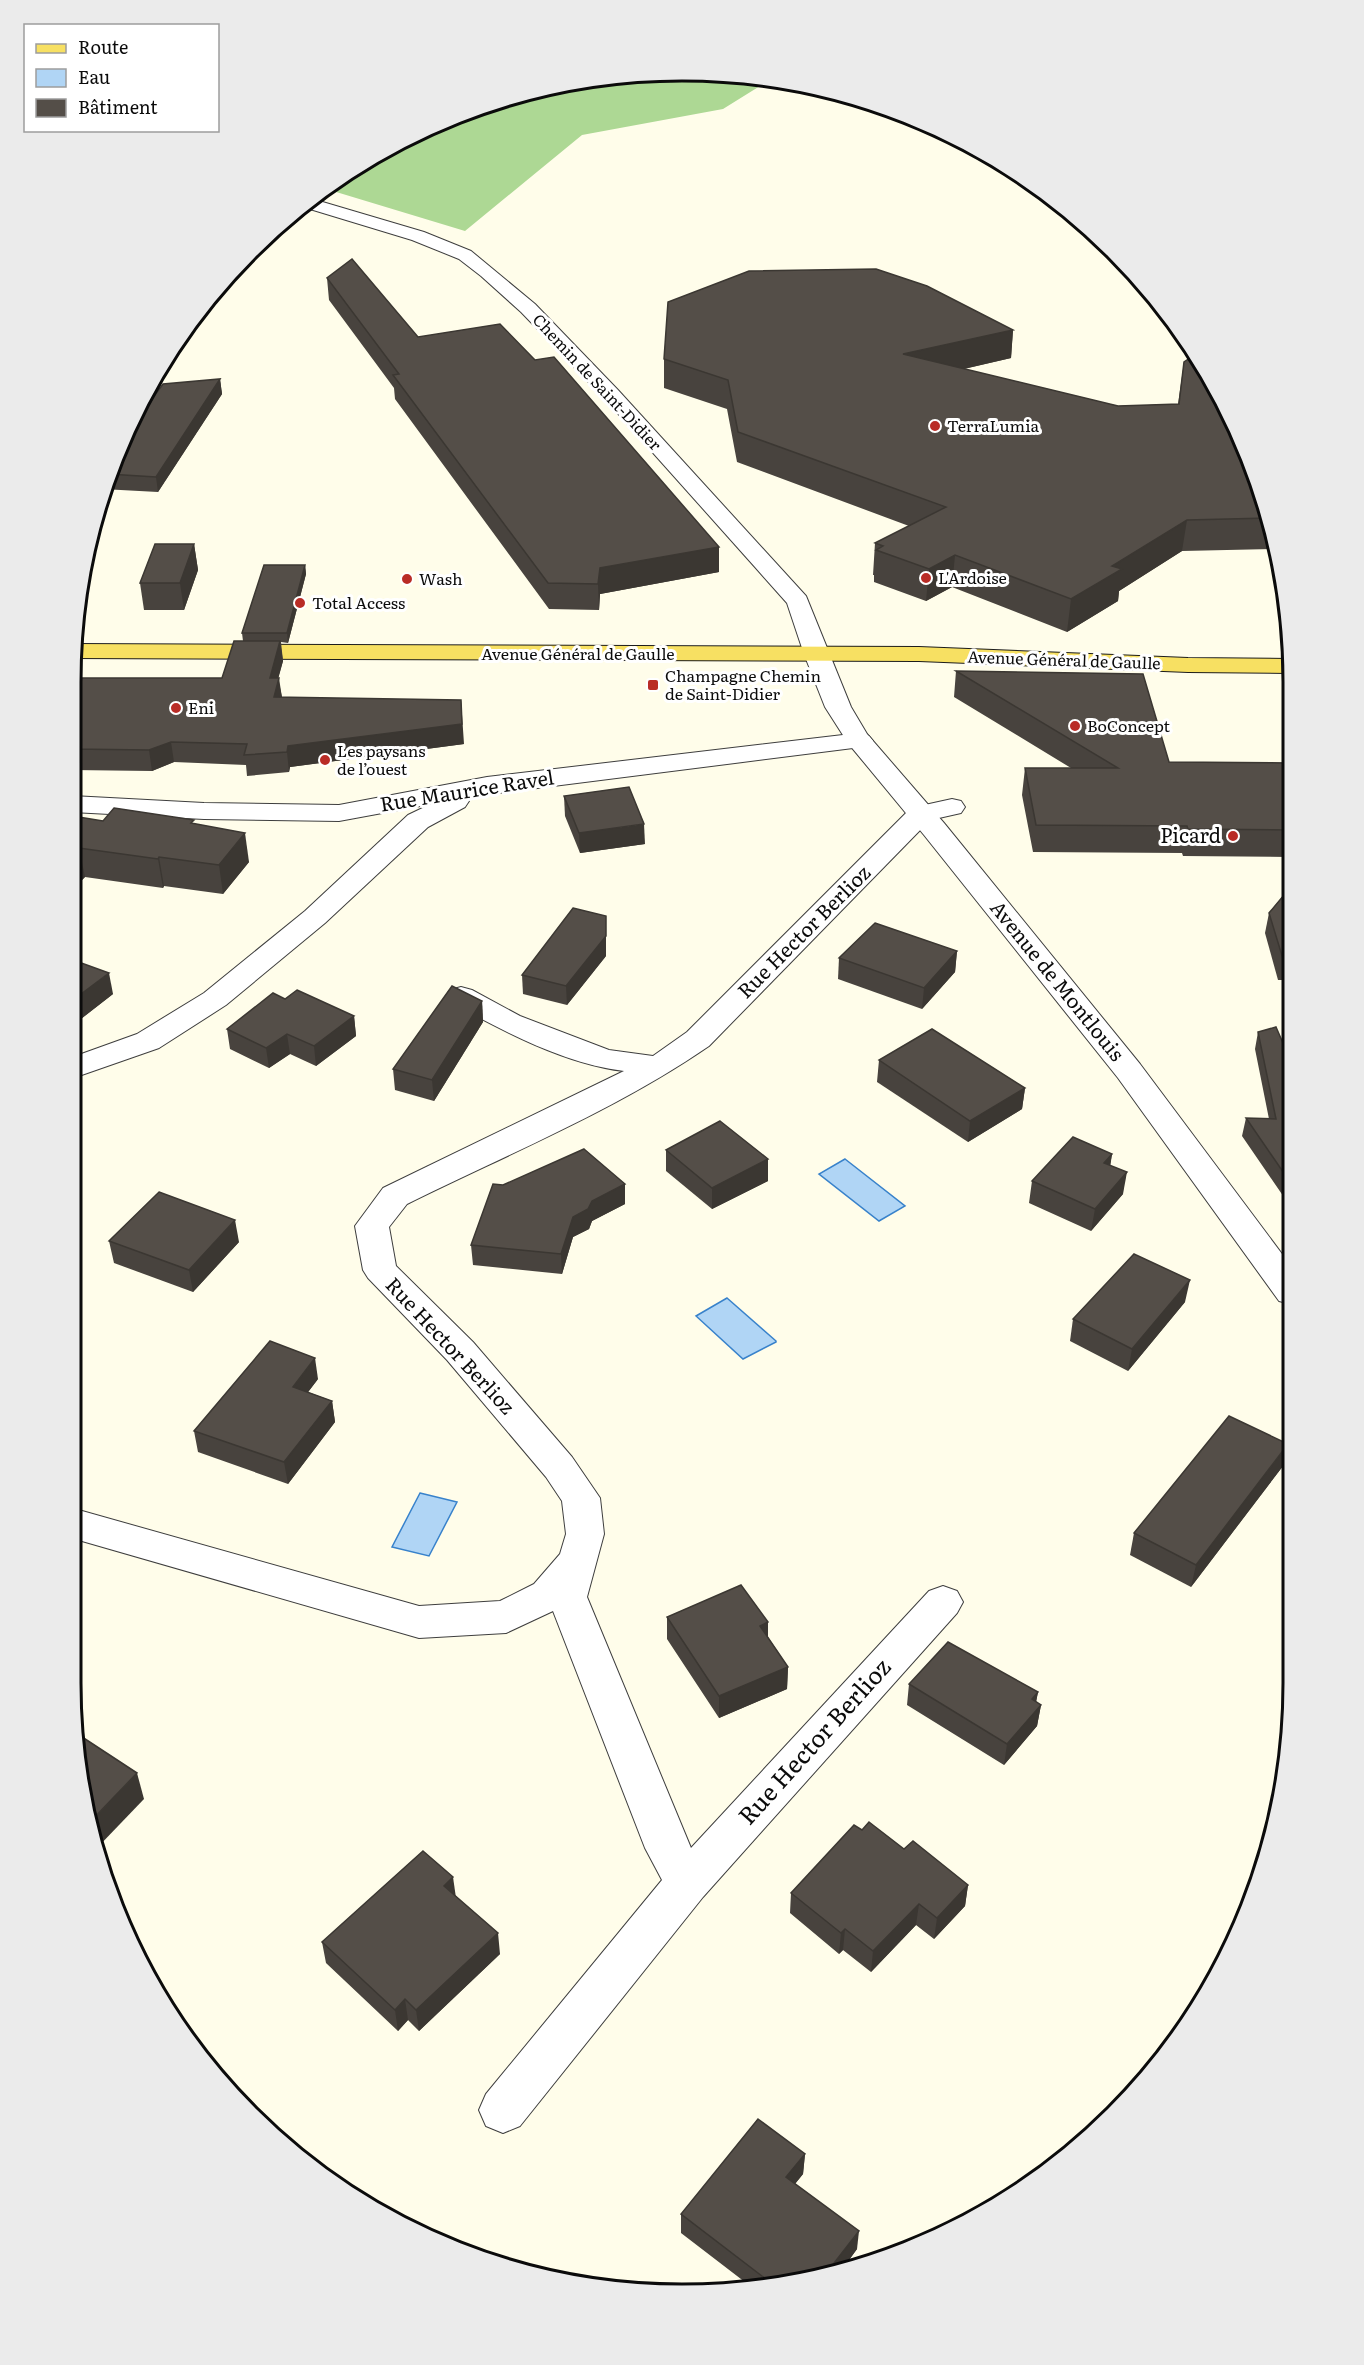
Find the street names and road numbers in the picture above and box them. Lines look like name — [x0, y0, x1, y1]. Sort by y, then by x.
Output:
street label: Chemin de Saint-Didier — [528, 308, 668, 455]
street label: Avenue Général de Gaulle — [481, 641, 675, 665]
street label: Avenue Général de Gaulle — [967, 644, 1161, 674]
street label: Rue Maurice Ravel — [377, 760, 556, 818]
street label: Rue Hector Berlioz — [729, 857, 876, 1004]
street label: Avenue de Montlouis — [984, 893, 1133, 1067]
street label: Rue Hector Berlioz — [380, 1269, 523, 1420]
street label: Rue Hector Berlioz — [729, 1649, 898, 1831]

